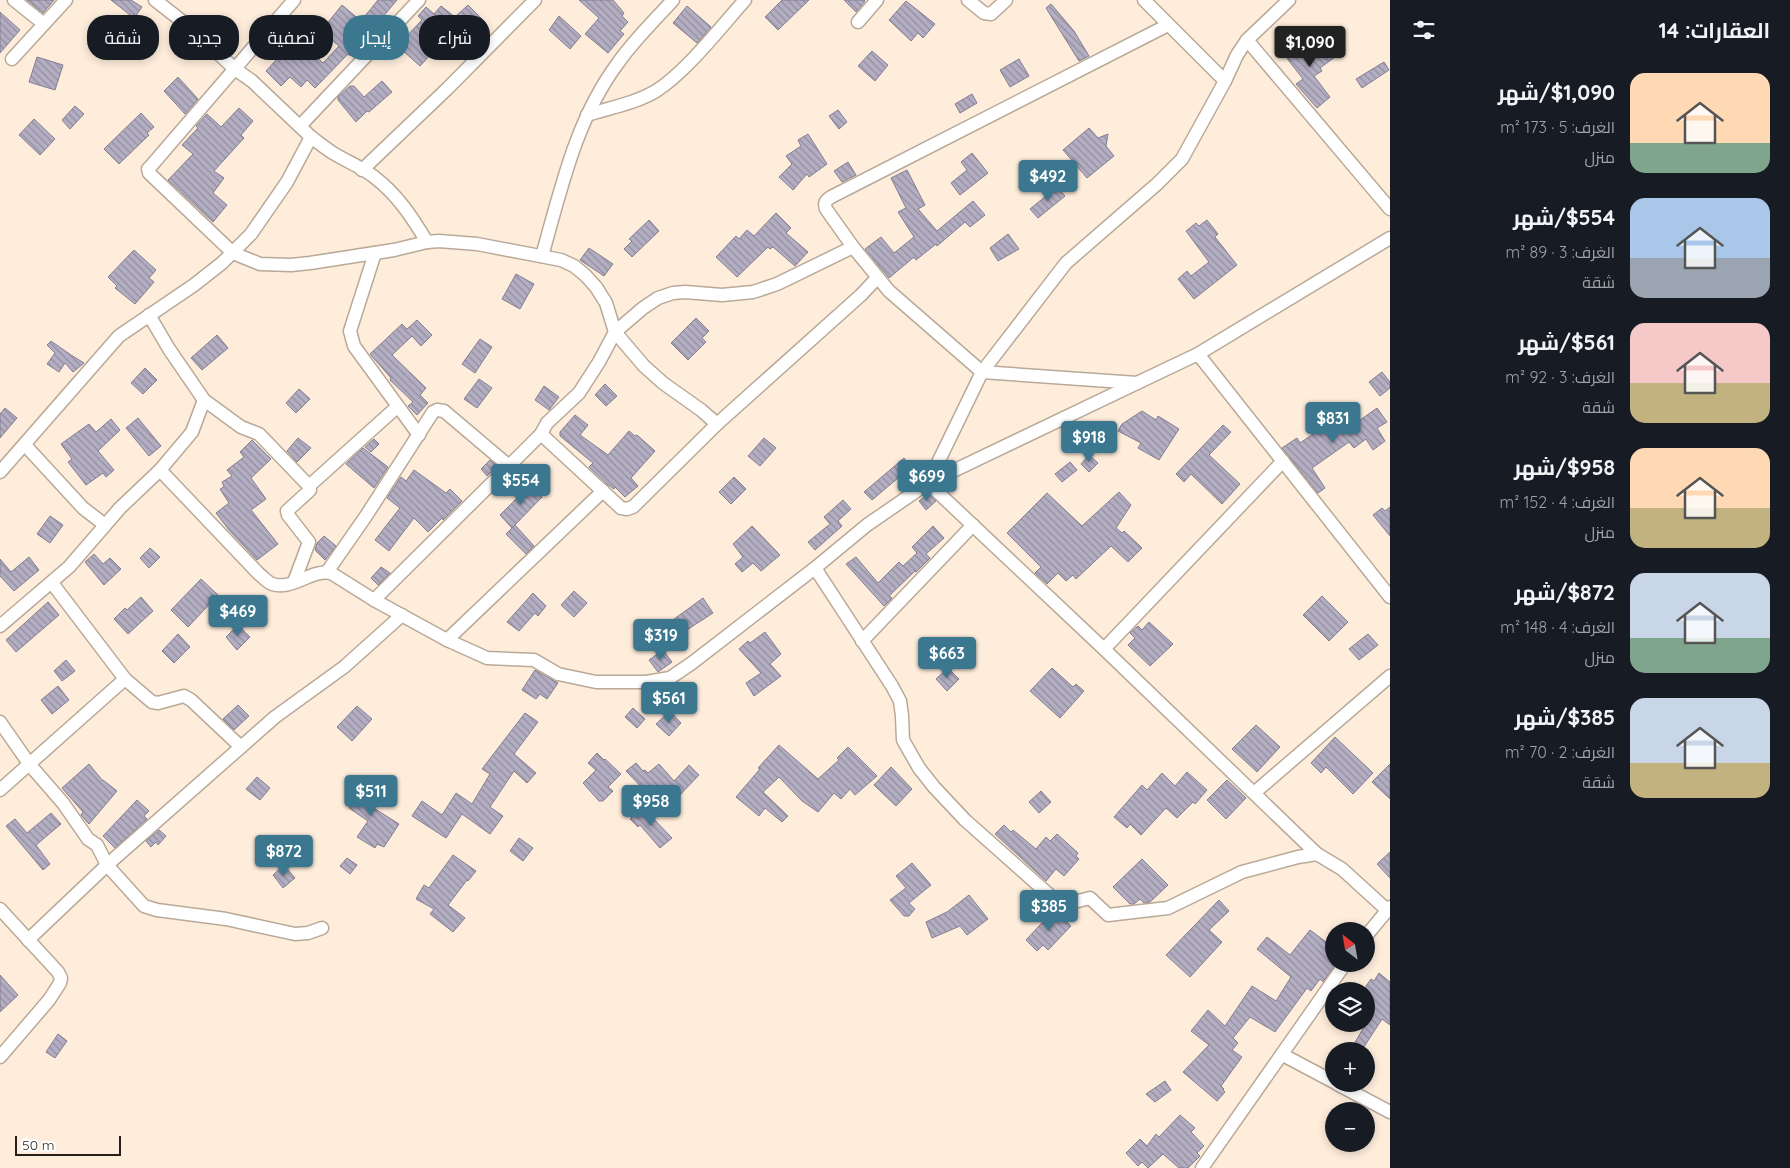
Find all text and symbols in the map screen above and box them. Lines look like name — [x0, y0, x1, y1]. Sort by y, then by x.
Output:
chip: شقة — [87, 15, 159, 60]
chip: جديد — [169, 15, 239, 60]
chip: تصفية — [249, 15, 333, 60]
chip: إيجار — [343, 15, 409, 60]
chip: شراء — [419, 15, 490, 60]
icon: filters — [1410, 16, 1438, 44]
text: العقارات: 14 — [1659, 17, 1770, 43]
pin: $1,090 — [1269, 26, 1351, 68]
text: $1,090 — [1286, 32, 1334, 52]
text: $1,090/شهر — [1498, 79, 1615, 105]
icon: home — [1670, 93, 1730, 153]
text: الغرف: 5 · 173 m² — [1500, 117, 1615, 137]
text: منزل — [1585, 147, 1615, 167]
pin: $492 — [1018, 160, 1078, 202]
text: $492 — [1030, 166, 1066, 186]
text: $554/شهر — [1513, 204, 1615, 230]
icon: home — [1670, 218, 1730, 278]
text: الغرف: 3 · 89 m² — [1506, 242, 1615, 262]
text: شقة — [1582, 272, 1615, 292]
text: $561/شهر — [1518, 329, 1615, 355]
icon: home — [1670, 343, 1730, 403]
text: الغرف: 3 · 92 m² — [1505, 367, 1615, 387]
text: شقة — [1582, 397, 1615, 417]
pin: $831 — [1303, 402, 1363, 444]
text: $831 — [1316, 408, 1350, 428]
pin: $918 — [1059, 420, 1119, 463]
text: $918 — [1072, 427, 1106, 447]
text: $958/شهر — [1514, 454, 1615, 480]
pin: $699 — [897, 460, 957, 502]
pin: $554 — [491, 464, 551, 506]
text: $699 — [909, 466, 945, 486]
icon: home — [1670, 468, 1730, 528]
text: $554 — [502, 470, 540, 490]
text: الغرف: 4 · 152 m² — [1500, 492, 1615, 512]
text: منزل — [1585, 522, 1615, 542]
text: $872/شهر — [1514, 579, 1615, 605]
icon: home — [1670, 593, 1730, 653]
pin: $469 — [208, 594, 268, 637]
text: $469 — [220, 601, 256, 621]
text: الغرف: 4 · 148 m² — [1500, 617, 1615, 637]
pin: $319 — [631, 618, 691, 661]
text: $319 — [644, 625, 678, 645]
pin: $663 — [917, 636, 977, 679]
text: $663 — [929, 643, 965, 663]
text: منزل — [1585, 647, 1615, 667]
pin: $561 — [639, 682, 699, 724]
text: $561 — [652, 688, 686, 708]
text: $385/شهر — [1515, 704, 1615, 730]
icon: home — [1670, 718, 1730, 778]
text: الغرف: 2 · 70 m² — [1505, 742, 1615, 762]
text: شقة — [1582, 772, 1615, 792]
pin: $511 — [341, 774, 401, 817]
text: $511 — [355, 781, 387, 801]
pin: $958 — [621, 784, 681, 827]
text: $958 — [633, 791, 669, 811]
pin: $872 — [254, 834, 314, 877]
text: $872 — [266, 841, 302, 861]
pin: $385 — [1019, 890, 1079, 932]
text: $385 — [1031, 896, 1067, 916]
north arrow — [1325, 922, 1375, 972]
map controls — [1325, 922, 1375, 1152]
button: layers — [1325, 982, 1375, 1032]
button: + — [1325, 1042, 1375, 1092]
button: − — [1325, 1102, 1375, 1152]
scale bar — [15, 1133, 121, 1156]
text: 50 m — [22, 1136, 55, 1154]

